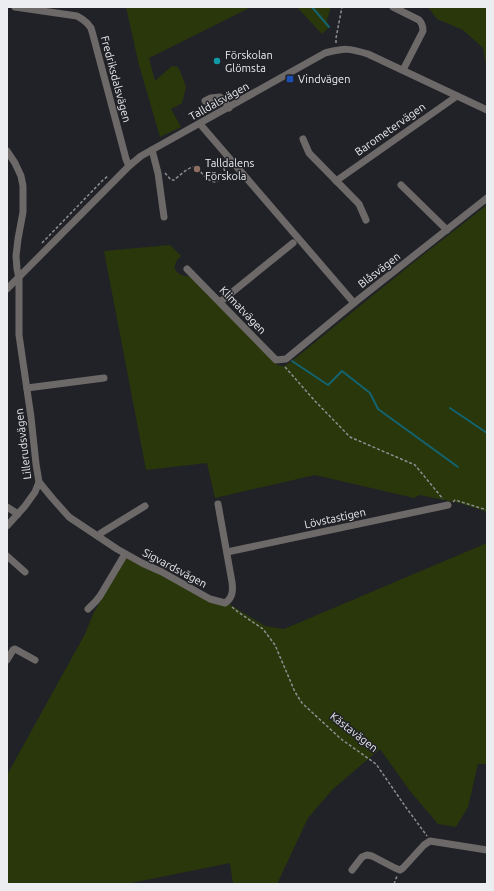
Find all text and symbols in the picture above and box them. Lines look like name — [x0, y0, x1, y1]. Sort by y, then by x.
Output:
street label: Fredriksdalsvägen — [99, 35, 133, 123]
place label: Förskolan Glömsta — [225, 49, 273, 74]
marker: Förskolan Glömsta — [212, 56, 222, 66]
place label: Vindvägen — [298, 73, 350, 85]
marker: Vindvägen — [285, 74, 295, 84]
street label: Talldalsvägen — [187, 80, 251, 122]
street label: Barometervägen — [352, 100, 428, 158]
place label: Talldalens Förskola — [205, 157, 254, 182]
marker: Talldalens Förskola — [192, 164, 202, 174]
street label: Blåsvägen — [356, 250, 402, 290]
street label: Klimatvägen — [217, 284, 269, 336]
street label: Lillerudsvägen — [13, 408, 33, 480]
street label: Lövstastigen — [303, 506, 367, 530]
street label: Sigvardsvägen — [141, 546, 209, 590]
street label: Kästavägen — [328, 710, 380, 754]

